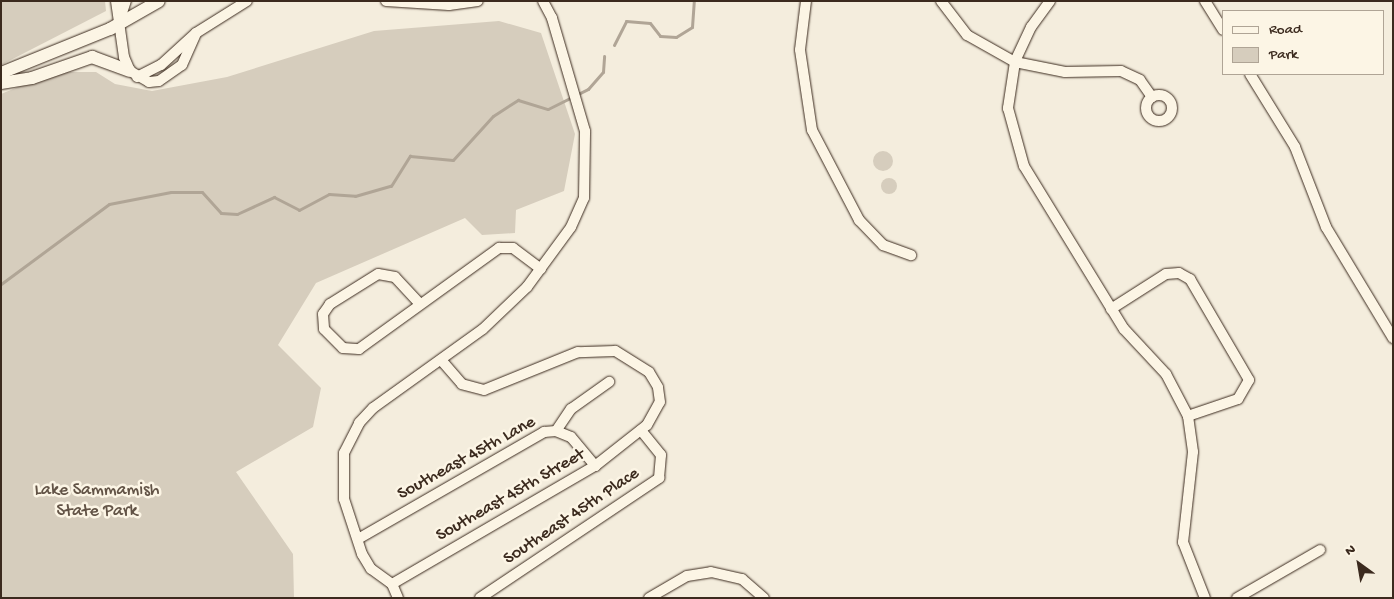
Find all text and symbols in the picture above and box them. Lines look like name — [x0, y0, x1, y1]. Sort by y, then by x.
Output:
legend — [1222, 10, 1384, 75]
text: Road — [1269, 21, 1302, 39]
text: Park — [1269, 46, 1298, 64]
street label: Southeast 45th Lane — [394, 412, 540, 506]
street label: Southeast 45th Street — [433, 445, 589, 547]
street label: Southeast 45th Place — [500, 464, 644, 570]
park label: Lake Sammamish State Park — [34, 481, 160, 524]
north arrow — [1334, 539, 1384, 589]
text: N — [1342, 541, 1359, 560]

